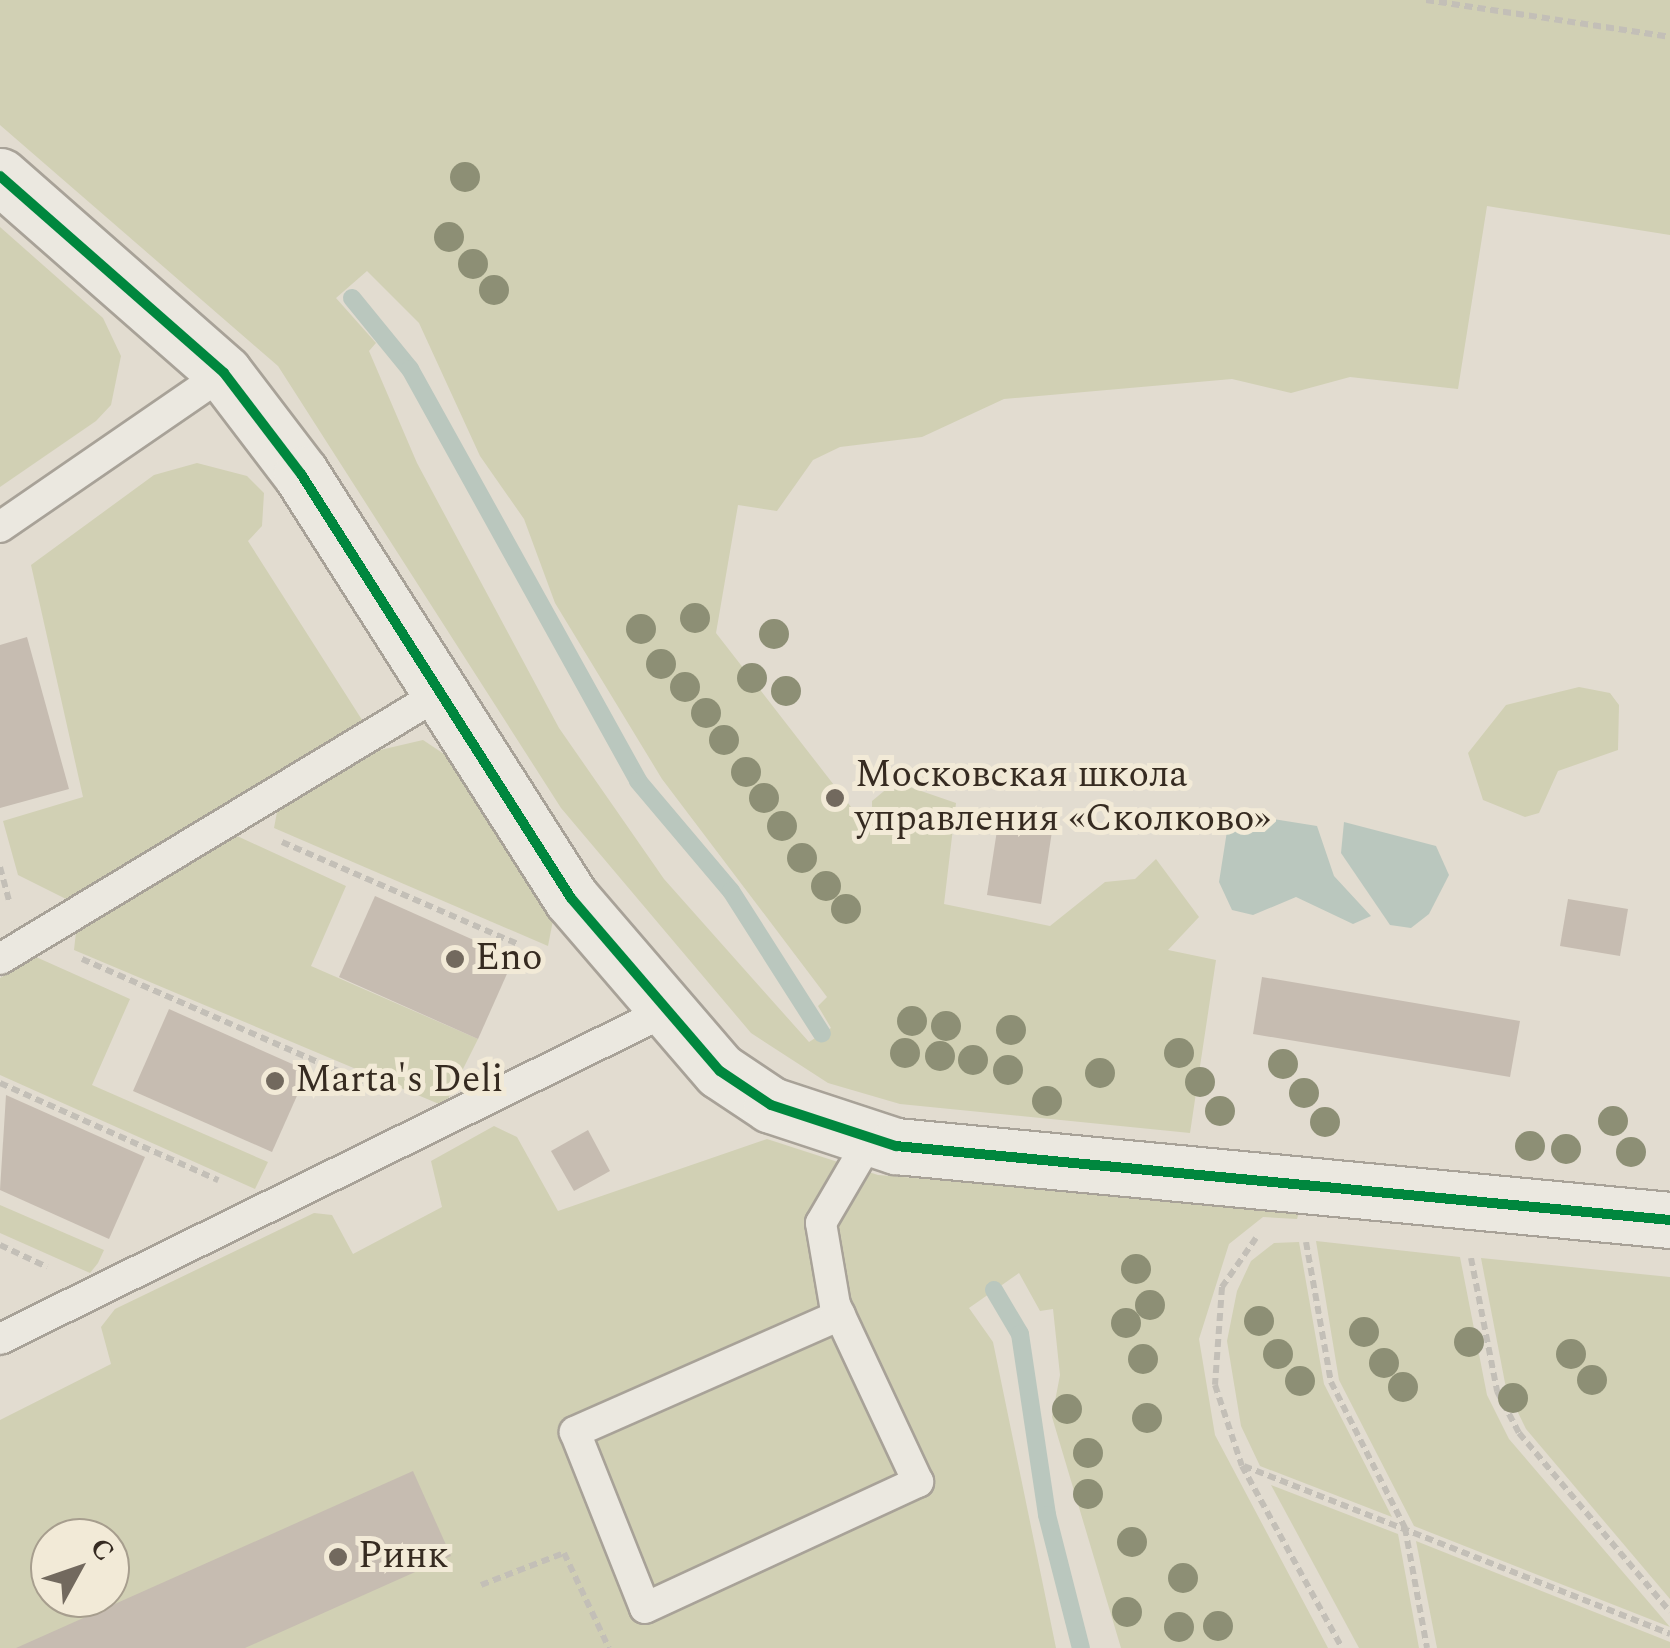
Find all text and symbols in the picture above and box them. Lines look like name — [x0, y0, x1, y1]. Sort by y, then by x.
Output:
place label: Московская школа управления «Сколково» — [855, 753, 1271, 842]
marker: Московская школа управления «Сколково» — [824, 787, 846, 809]
place label: Eno — [475, 936, 542, 982]
marker: Eno — [444, 948, 466, 970]
place label: Marta's Deli — [295, 1058, 503, 1104]
marker: Marta's Deli — [264, 1070, 286, 1092]
north arrow — [30, 1518, 130, 1618]
text: С — [79, 1528, 125, 1571]
place label: Ринк — [358, 1534, 449, 1580]
marker: Ринк — [327, 1546, 349, 1568]

